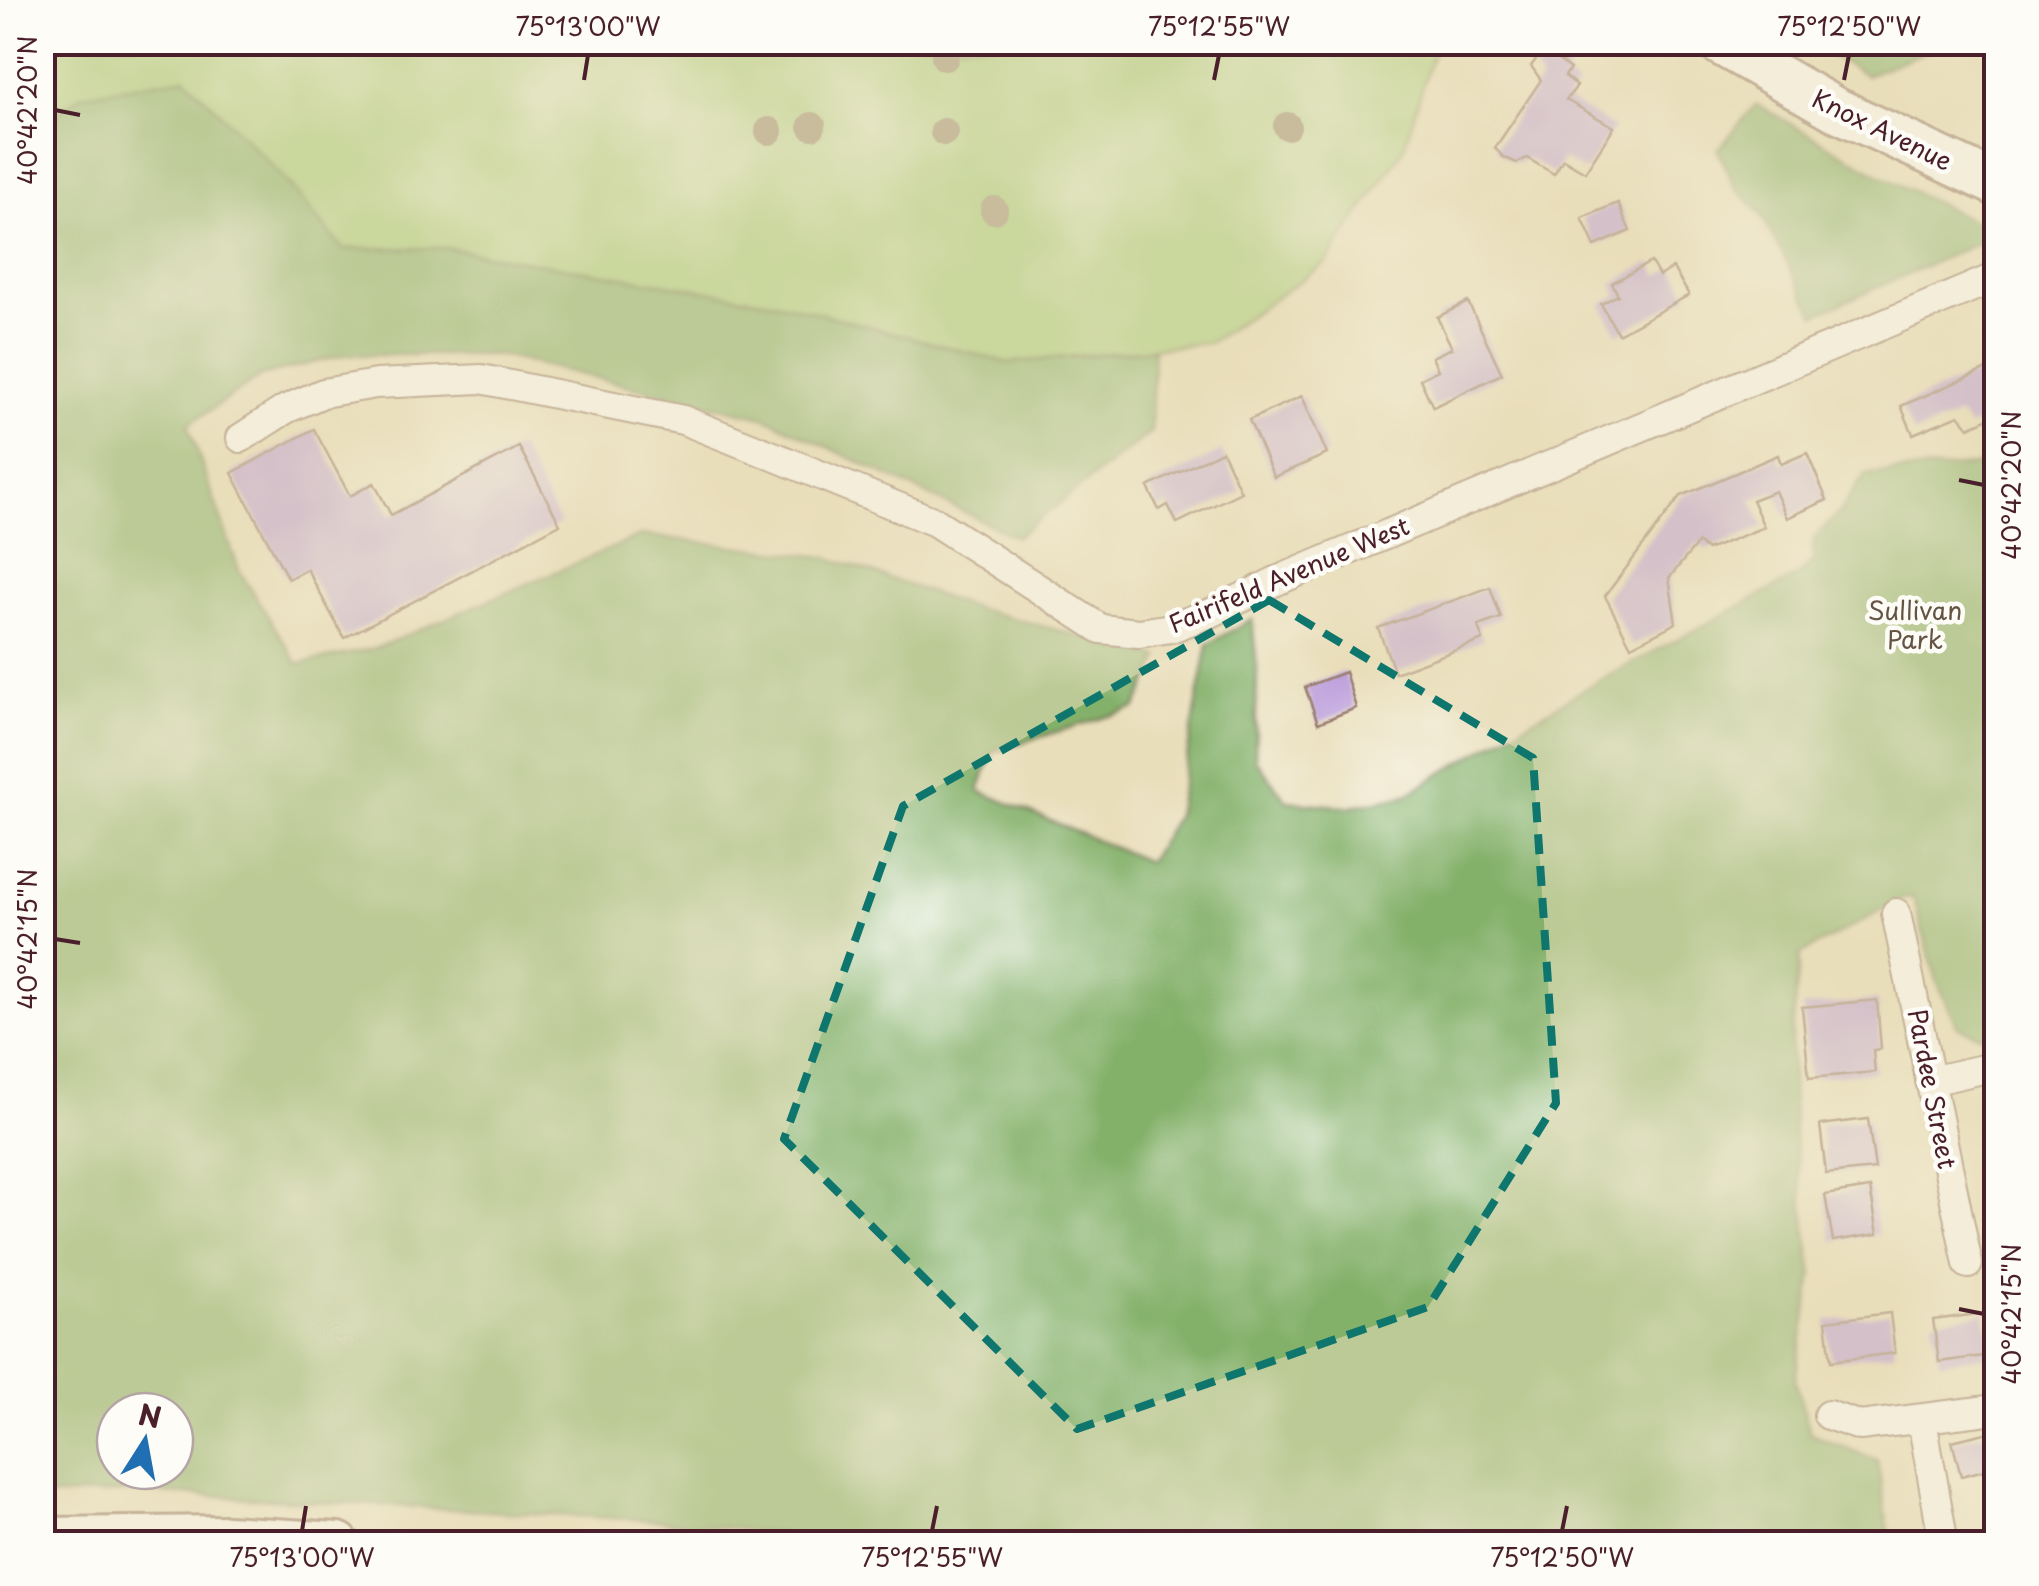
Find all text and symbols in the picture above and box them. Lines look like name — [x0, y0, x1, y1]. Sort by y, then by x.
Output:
text: 75°13'00"W — [516, 7, 661, 45]
text: 75°12'55"W — [1148, 7, 1290, 45]
text: 75°12'50"W — [1777, 7, 1921, 45]
text: 40°42'20"N — [8, 35, 46, 185]
street label: Knox Avenue — [1806, 79, 1959, 179]
text: 40°42'20"N — [1992, 410, 2030, 560]
street label: Fairifeld Avenue West — [1162, 506, 1415, 642]
park label: Sullivan Park — [1868, 591, 1962, 658]
text: 40°42'15"N — [8, 868, 46, 1010]
street label: Pardee Street — [1899, 1006, 1967, 1172]
text: 40°42'15"N — [1992, 1243, 2030, 1385]
north arrow — [95, 1391, 195, 1491]
text: N — [135, 1392, 165, 1438]
text: 75°13'00"W — [230, 1538, 375, 1576]
text: 75°12'55"W — [861, 1538, 1003, 1576]
text: 75°12'50"W — [1490, 1538, 1634, 1576]

